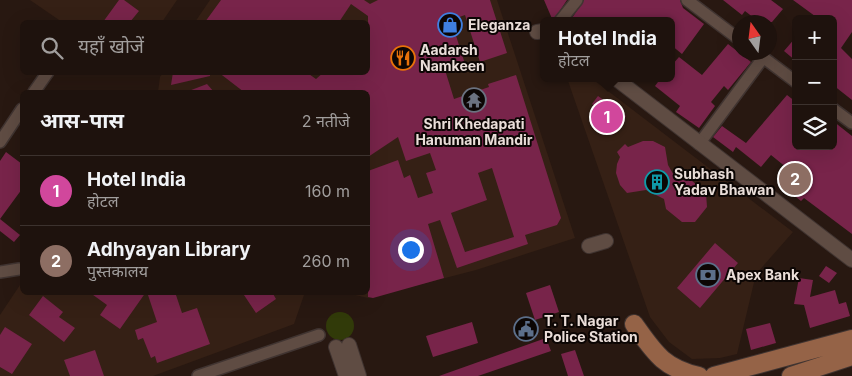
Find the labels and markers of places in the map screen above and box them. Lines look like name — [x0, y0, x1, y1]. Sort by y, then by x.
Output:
shop icon: Eleganza — [437, 12, 463, 38]
place label: Eleganza — [468, 16, 530, 33]
place label: Aadarsh Namkeen — [420, 41, 485, 74]
restaurant icon: Aadarsh Namkeen — [390, 45, 416, 71]
temple icon: Shri Khedapati Hanuman Mandir — [461, 87, 487, 113]
pin: 1 — [591, 98, 623, 136]
place label: Shri Khedapati Hanuman Mandir — [415, 115, 533, 148]
pin: 2 — [779, 160, 811, 198]
place label: Subhash Yadav Bhawan — [674, 165, 774, 198]
building icon: Subhash Yadav Bhawan — [644, 169, 670, 195]
bank icon: Apex Bank — [695, 262, 721, 288]
place label: Apex Bank — [726, 266, 800, 283]
place label: T. T. Nagar Police Station — [544, 312, 638, 345]
public building icon: T. T. Nagar Police Station — [513, 316, 539, 342]

